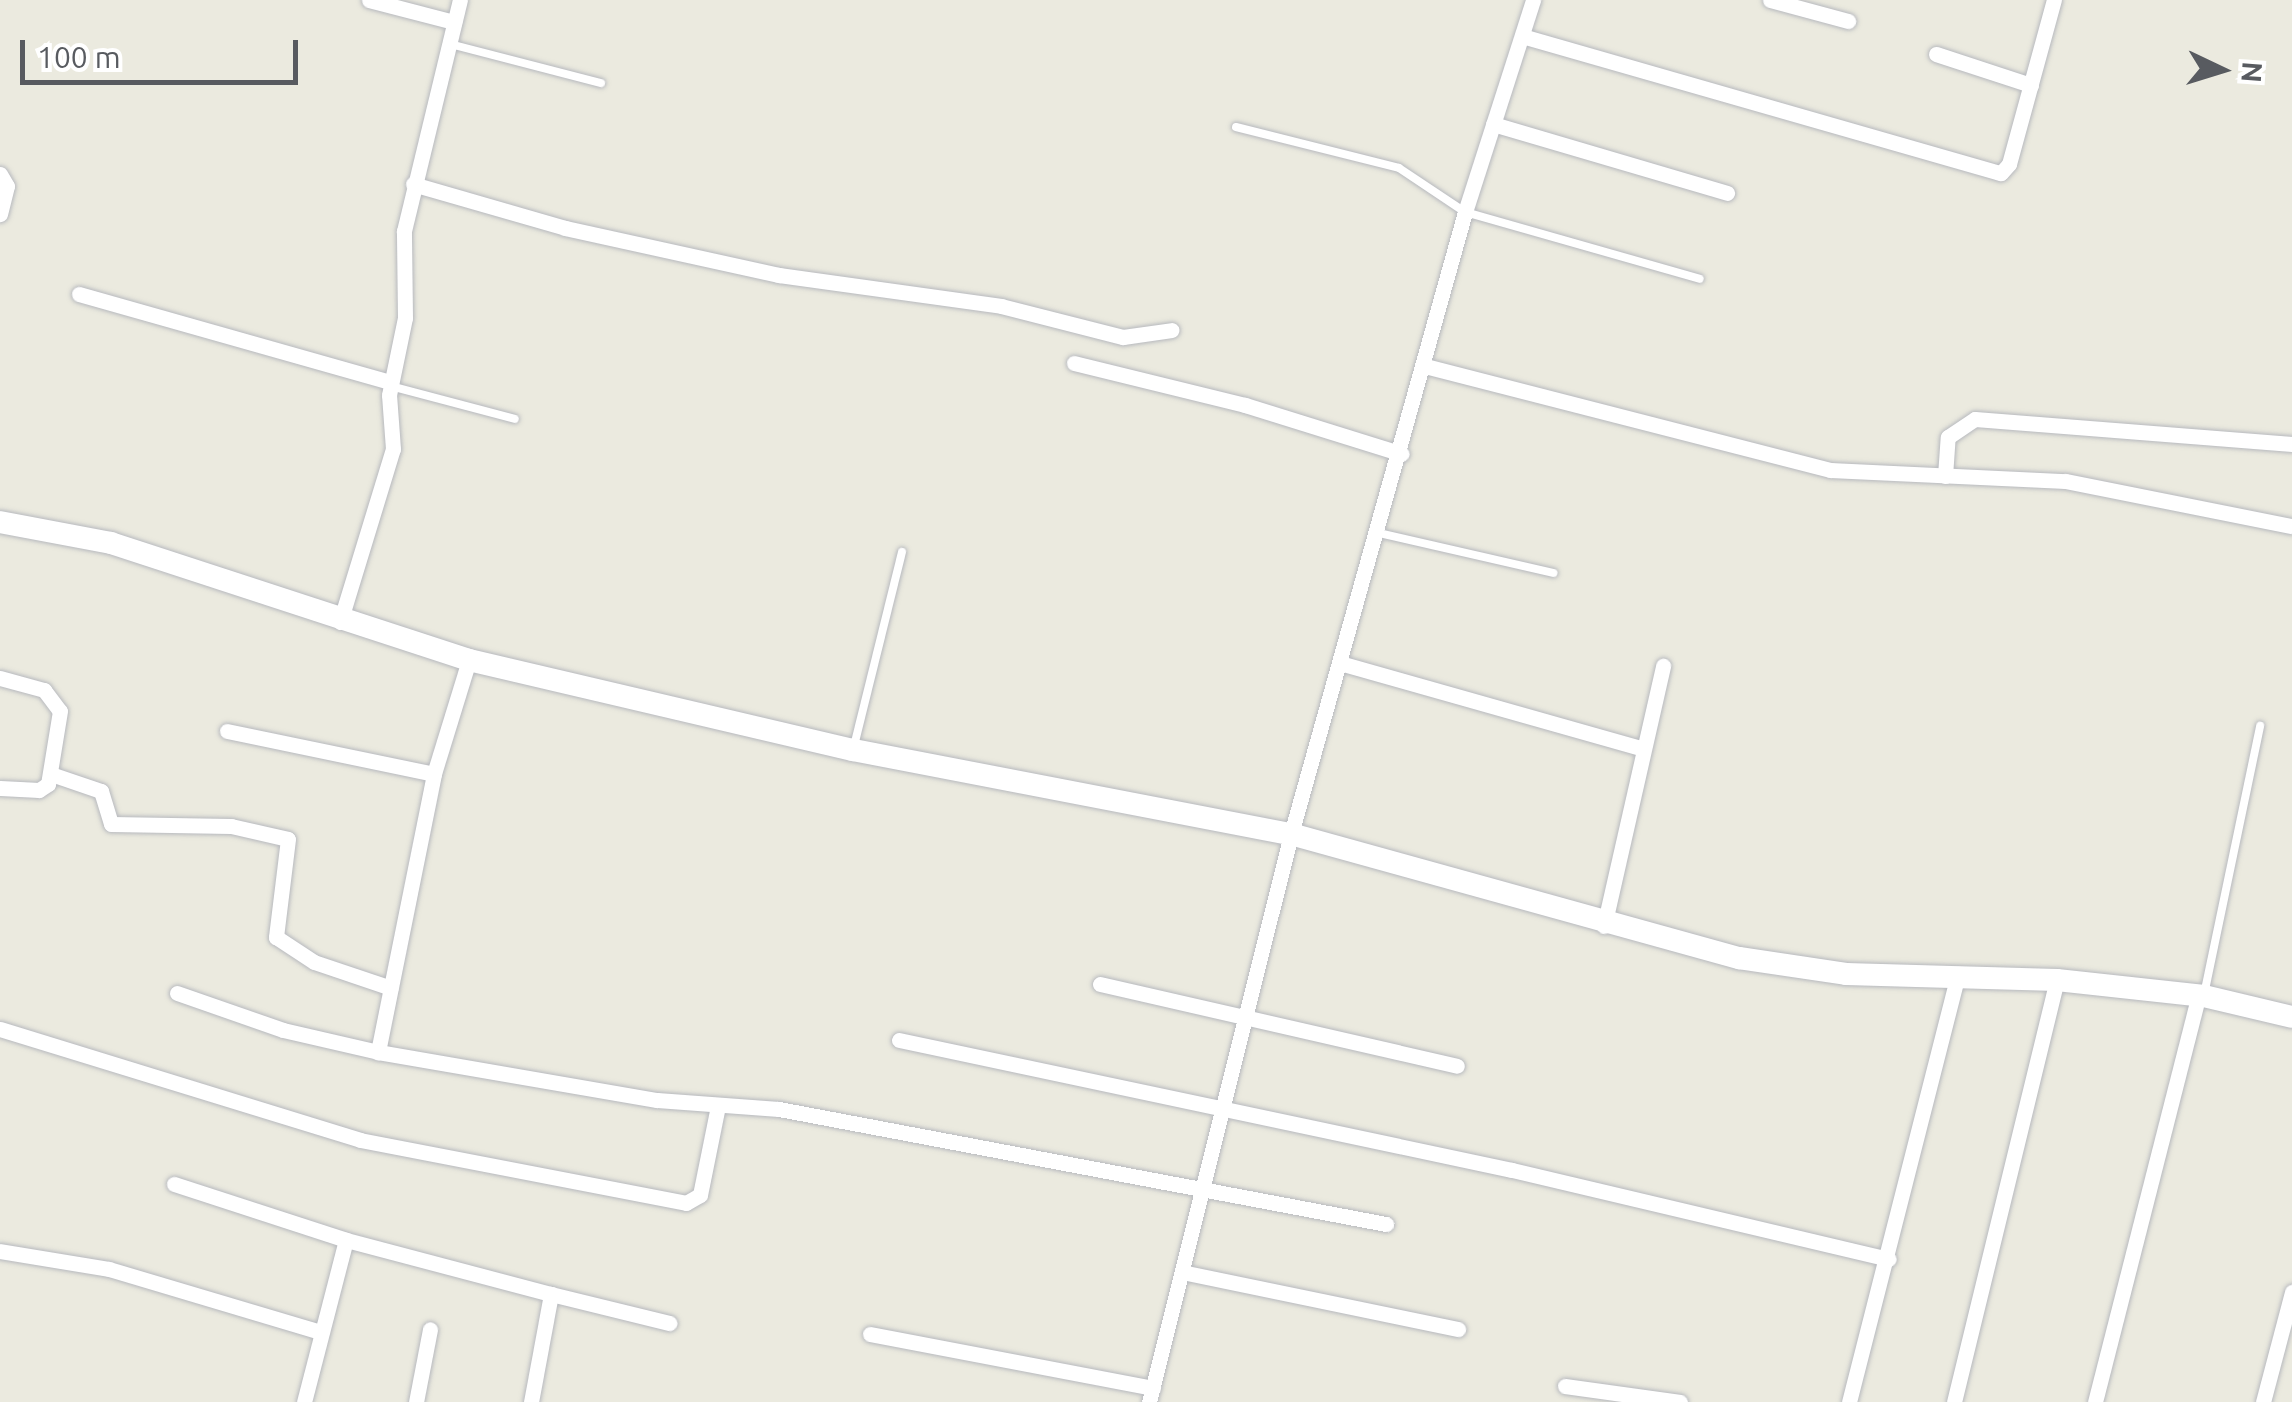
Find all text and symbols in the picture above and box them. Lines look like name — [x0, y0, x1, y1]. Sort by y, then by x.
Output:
scale bar — [25, 20, 302, 82]
north arrow — [2172, 20, 2272, 120]
text: 100 m — [37, 40, 121, 74]
text: N — [2236, 61, 2269, 84]

